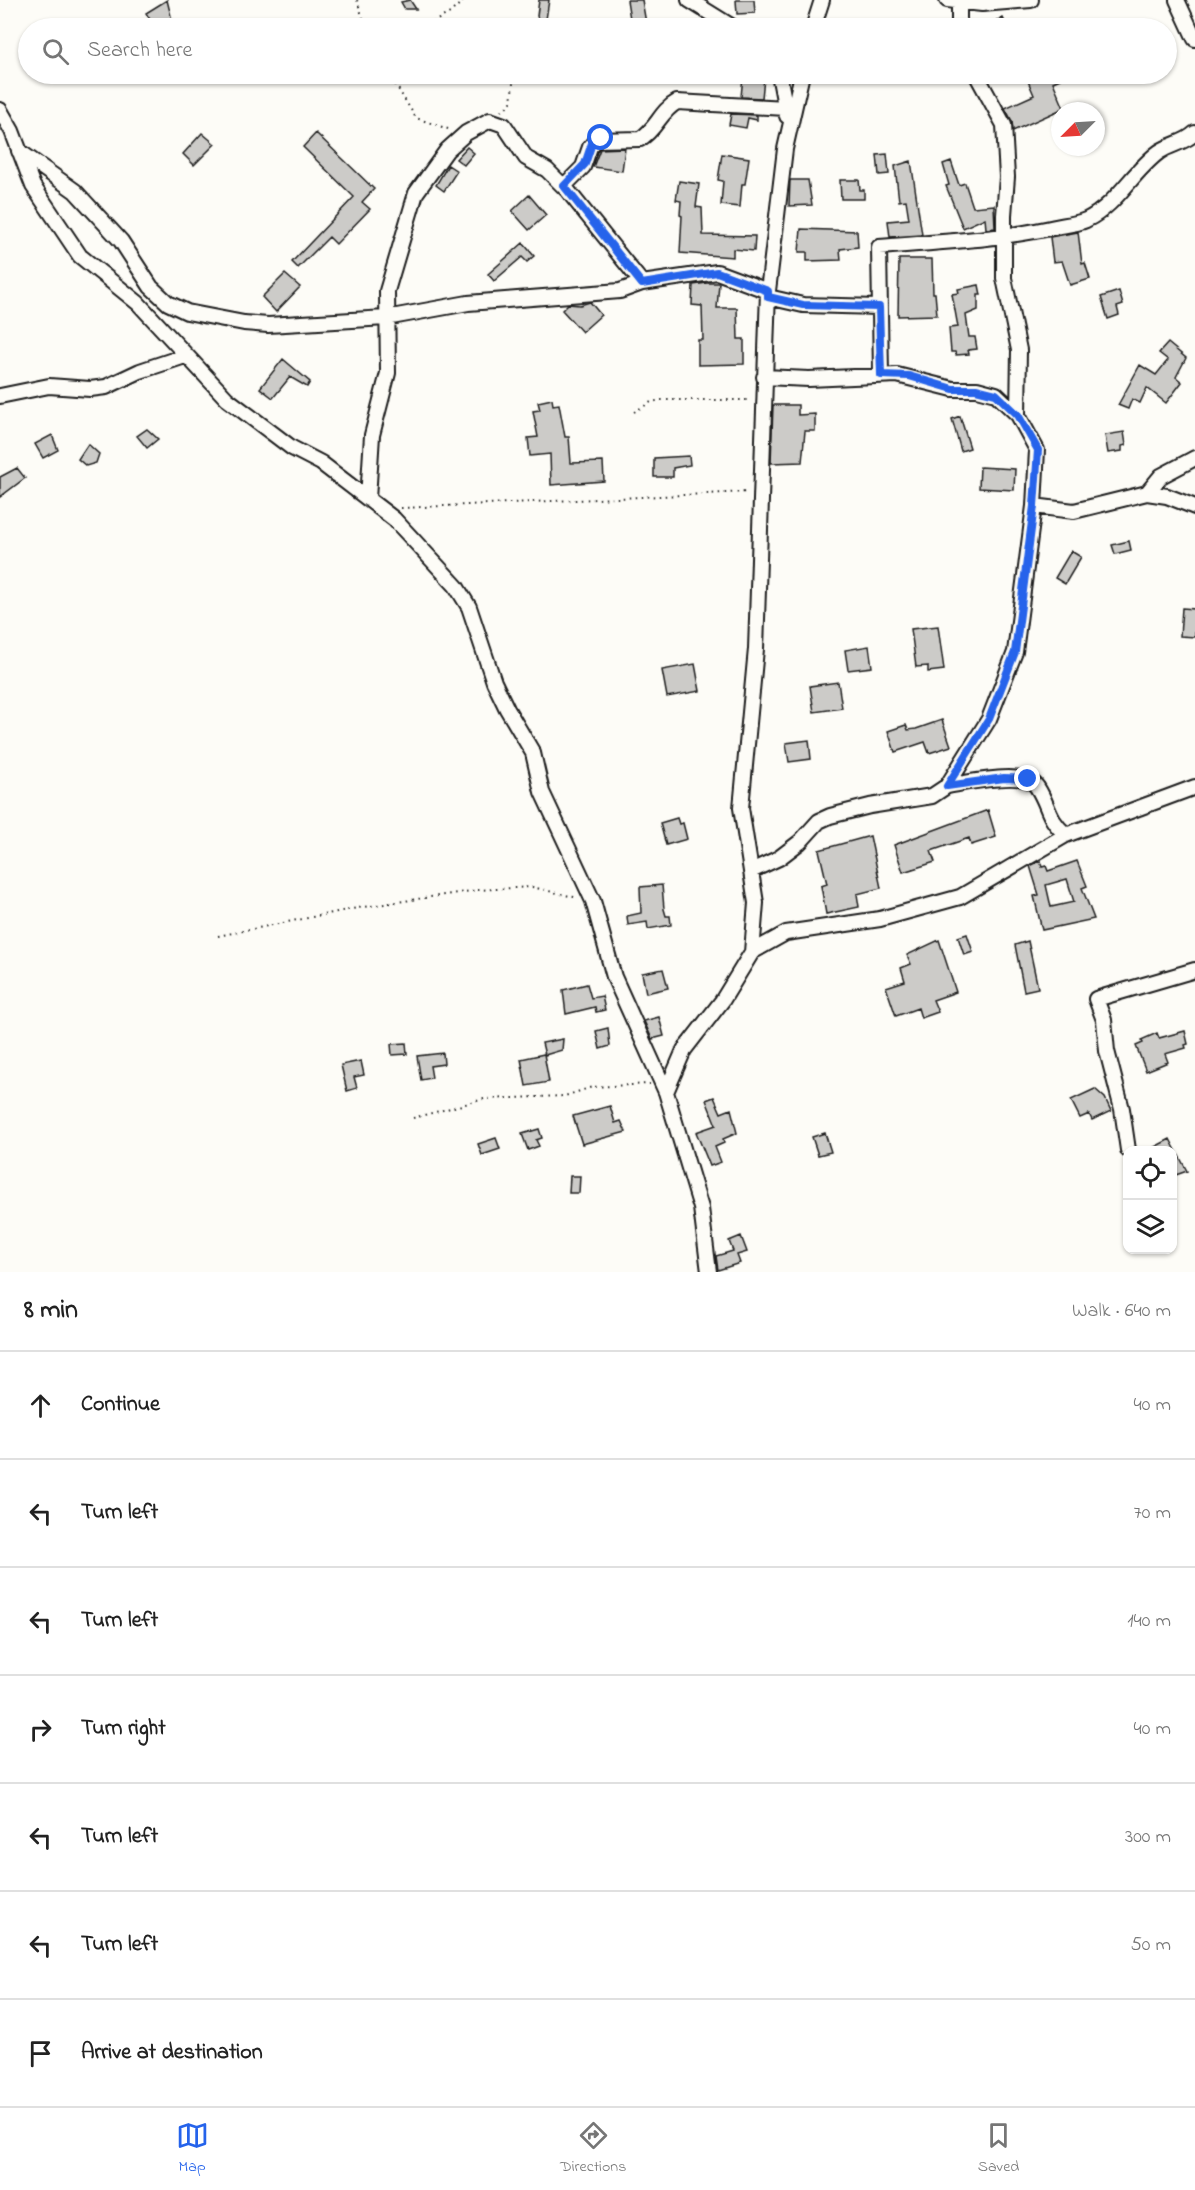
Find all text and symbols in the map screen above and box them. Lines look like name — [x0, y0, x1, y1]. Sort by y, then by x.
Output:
search box — [18, 18, 1177, 84]
icon: search — [39, 35, 72, 68]
text: Search here — [87, 35, 192, 67]
north arrow — [1051, 102, 1105, 156]
route start — [587, 124, 613, 150]
route end — [1014, 765, 1040, 791]
map controls — [1123, 1146, 1177, 1254]
button: locate — [1123, 1146, 1177, 1200]
button: layers — [1123, 1200, 1177, 1254]
text: 8 min — [24, 1292, 78, 1330]
text: Walk · 640 m — [1072, 1297, 1171, 1326]
icon: ahead — [24, 1389, 57, 1422]
text: Continue — [81, 1389, 160, 1421]
text: 40 m — [1134, 1391, 1171, 1420]
icon: left — [24, 1497, 57, 1530]
text: Turn left — [81, 1497, 158, 1529]
text: 70 m — [1134, 1499, 1171, 1528]
icon: left — [24, 1605, 57, 1638]
text: Turn left — [81, 1605, 158, 1637]
text: 140 m — [1127, 1607, 1171, 1636]
icon: right — [24, 1713, 57, 1746]
text: Turn right — [81, 1713, 166, 1745]
text: 40 m — [1134, 1715, 1171, 1744]
icon: left — [24, 1821, 57, 1854]
text: Turn left — [81, 1821, 158, 1853]
text: 300 m — [1125, 1823, 1171, 1852]
icon: left — [24, 1929, 57, 1962]
text: Turn left — [81, 1929, 158, 1961]
text: 50 m — [1130, 1931, 1171, 1960]
icon: arrive — [24, 2037, 57, 2070]
text: Arrive at destination — [81, 2037, 263, 2069]
tab: Map — [176, 2119, 209, 2179]
tab: Directions — [560, 2119, 626, 2179]
tab: Saved — [978, 2119, 1019, 2179]

